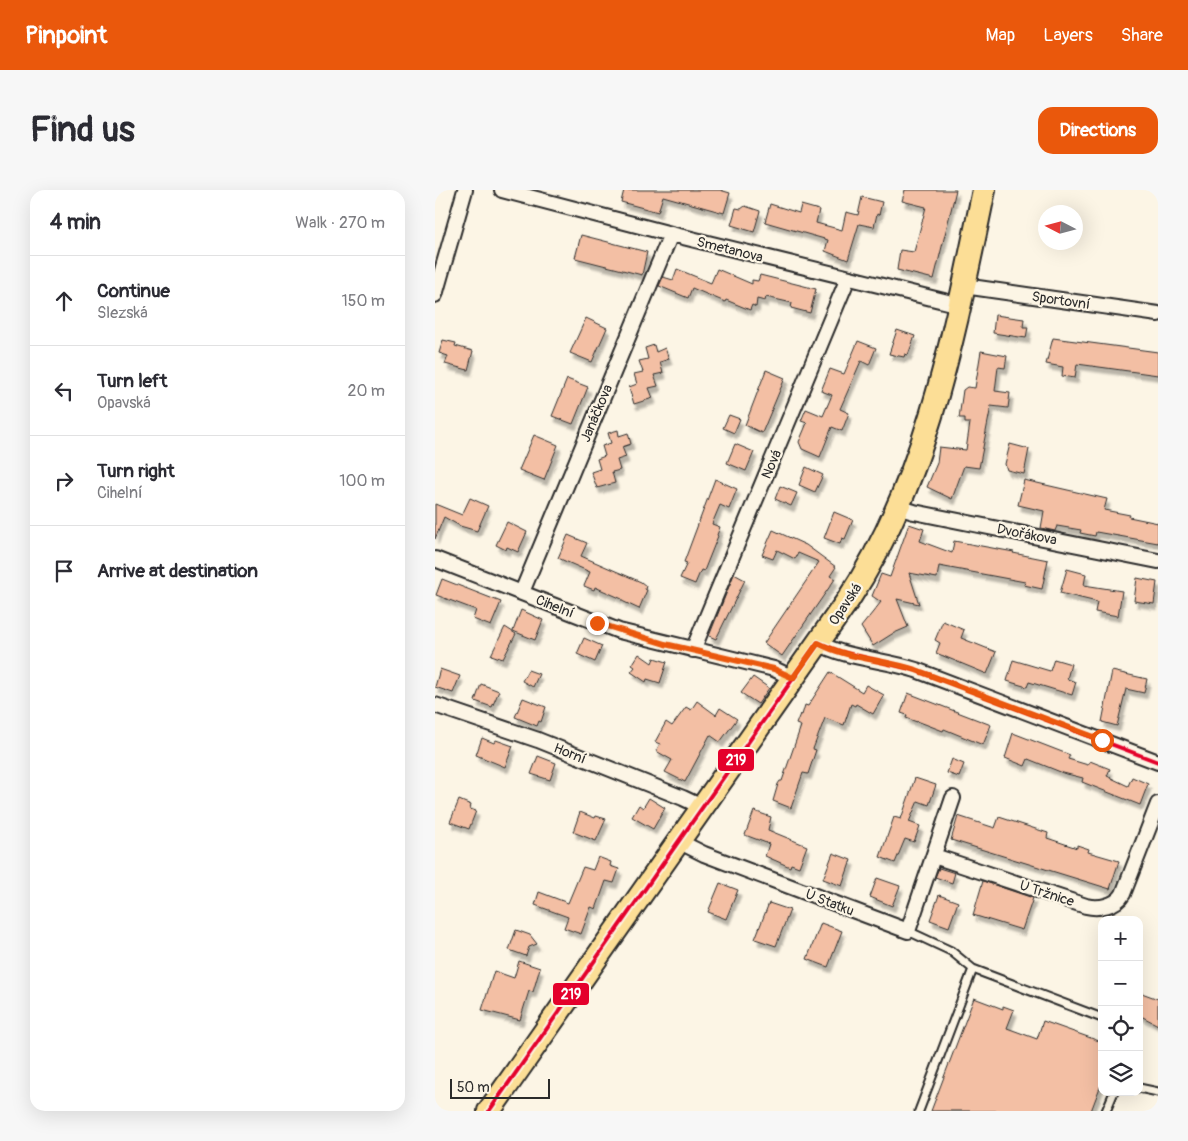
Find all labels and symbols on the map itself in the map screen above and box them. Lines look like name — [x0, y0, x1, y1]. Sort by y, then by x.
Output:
north arrow — [1038, 205, 1083, 250]
street label: Smetanova — [695, 233, 765, 266]
street label: Sportovní — [1031, 288, 1091, 313]
street label: Janáčkova — [577, 382, 616, 444]
street label: Nová — [758, 447, 785, 481]
street label: Dvořákova — [995, 520, 1058, 549]
street label: Opavská — [825, 580, 866, 628]
street label: Cihelní — [533, 591, 577, 622]
route end — [586, 612, 609, 635]
route start — [1091, 729, 1114, 752]
street label: Horní — [551, 739, 588, 768]
line badge: 219 — [717, 748, 755, 772]
text: 219 — [726, 752, 746, 769]
street label: U Tržnice — [1017, 877, 1076, 910]
street label: U Statku — [803, 885, 857, 919]
line badge: 219 — [552, 982, 590, 1006]
text: 219 — [561, 986, 581, 1003]
scale bar — [450, 1076, 550, 1099]

